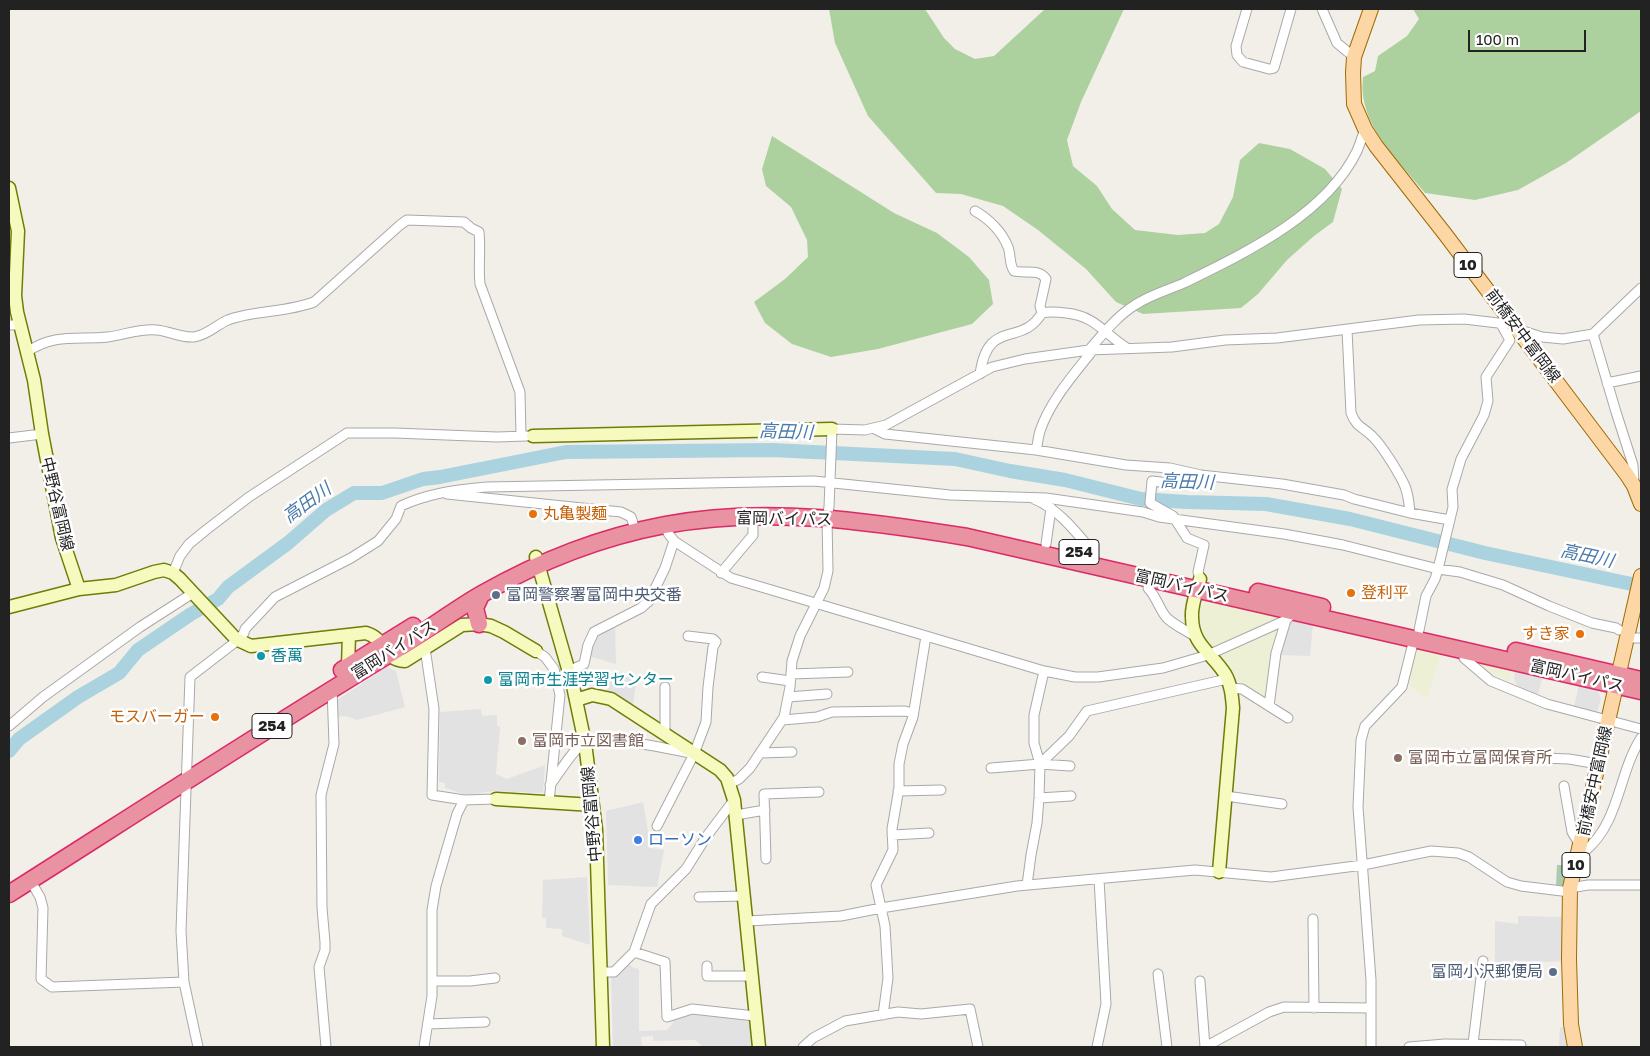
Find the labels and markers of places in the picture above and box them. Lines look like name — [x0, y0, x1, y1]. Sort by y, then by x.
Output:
place label: 丸亀製麺 — [543, 504, 607, 524]
marker: 丸亀製麺 — [527, 508, 539, 520]
place label: 登利平 — [1361, 583, 1409, 603]
place label: 富岡警察署富岡中央交番 — [506, 585, 682, 605]
marker: 登利平 — [1345, 587, 1357, 599]
marker: 富岡警察署富岡中央交番 — [490, 589, 502, 601]
place label: すき家 — [1522, 624, 1570, 644]
marker: すき家 — [1574, 628, 1586, 640]
place label: 香萬 — [271, 646, 303, 666]
marker: 香萬 — [255, 650, 267, 662]
place label: 富岡市生涯学習センター — [498, 670, 674, 690]
marker: 富岡市生涯学習センター — [482, 674, 494, 686]
place label: モスバーガー — [109, 707, 205, 727]
marker: モスバーガー — [209, 711, 221, 723]
place label: 富岡市立図書館 — [532, 731, 644, 751]
marker: 富岡市立図書館 — [516, 735, 528, 747]
place label: 富岡市立富岡保育所 — [1408, 748, 1552, 768]
marker: 富岡市立富岡保育所 — [1392, 752, 1404, 764]
place label: ローソン — [648, 830, 712, 850]
marker: ローソン — [632, 834, 644, 846]
place label: 富岡小沢郵便局 — [1431, 962, 1543, 982]
marker: 富岡小沢郵便局 — [1547, 966, 1559, 978]

